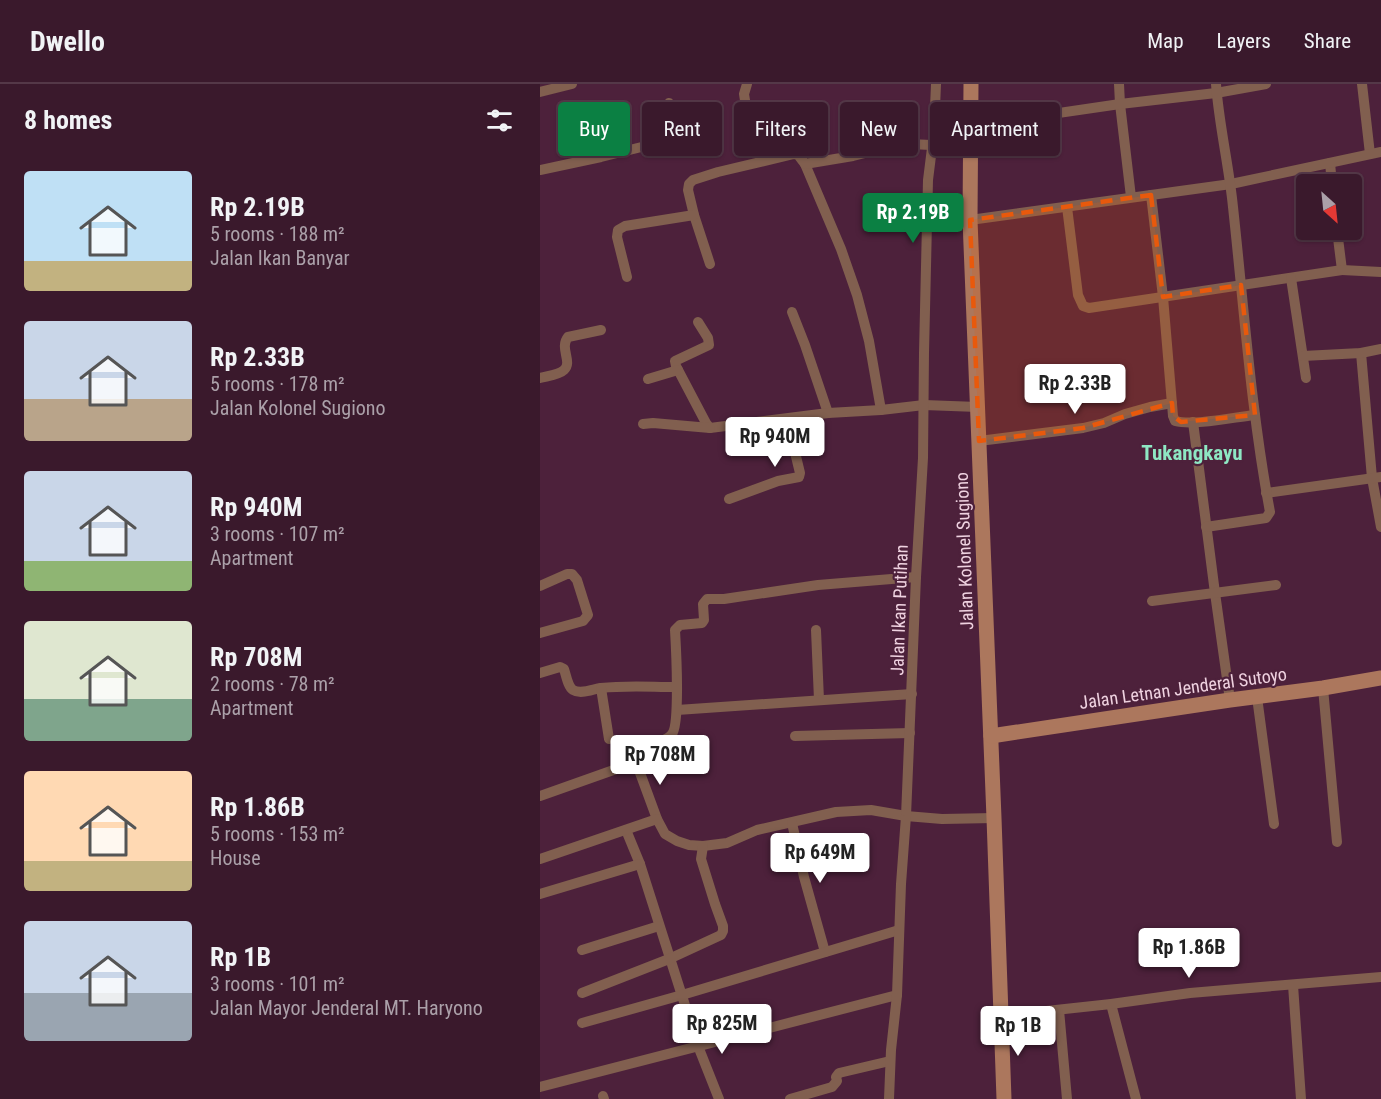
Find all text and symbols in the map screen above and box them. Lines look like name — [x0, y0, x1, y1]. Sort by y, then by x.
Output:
text: Dwello — [30, 25, 105, 58]
text: Map — [1147, 29, 1184, 53]
text: Layers — [1217, 29, 1271, 53]
text: Share — [1304, 29, 1351, 53]
chip: Buy — [558, 102, 630, 156]
chip: Rent — [642, 102, 722, 156]
chip: Filters — [734, 102, 828, 156]
chip: New — [840, 102, 918, 156]
chip: Apartment — [930, 102, 1060, 156]
icon: filters — [483, 104, 516, 137]
text: 8 homes — [24, 105, 112, 135]
north arrow — [1296, 174, 1362, 240]
map controls — [1296, 174, 1362, 240]
text: Rp 2.19B — [210, 192, 305, 222]
pin: Rp 2.19B — [851, 193, 975, 244]
icon: home — [72, 195, 144, 267]
text: Rp 2.19B — [877, 200, 949, 224]
text: 5 rooms · 188 m² — [210, 222, 345, 246]
text: Jalan Ikan Banyar — [210, 246, 350, 270]
text: Rp 2.33B — [210, 342, 305, 372]
icon: home — [72, 345, 144, 417]
pin: Rp 2.33B — [1013, 364, 1137, 415]
text: Rp 2.33B — [1039, 371, 1111, 395]
text: 5 rooms · 178 m² — [210, 372, 345, 396]
text: Jalan Kolonel Sugiono — [210, 396, 386, 420]
pin: Rp 940M — [720, 417, 830, 468]
text: Rp 940M — [739, 424, 811, 448]
district label: Tukangkayu — [1141, 441, 1243, 465]
street label: Jalan Kolonel Sugiono — [951, 472, 977, 630]
text: Rp 940M — [210, 492, 302, 522]
icon: home — [72, 495, 144, 567]
text: 3 rooms · 107 m² — [210, 522, 345, 546]
street label: Jalan Ikan Putihan — [886, 544, 912, 676]
text: Apartment — [210, 546, 294, 570]
text: Rp 708M — [210, 642, 302, 672]
icon: home — [72, 645, 144, 717]
street label: Jalan Letnan Jenderal Sutoyo — [1078, 663, 1288, 713]
text: 2 rooms · 78 m² — [210, 672, 335, 696]
text: Apartment — [210, 696, 294, 720]
pin: Rp 708M — [605, 735, 715, 786]
text: Rp 708M — [624, 742, 696, 766]
text: Rp 1.86B — [210, 792, 305, 822]
icon: home — [72, 795, 144, 867]
text: 5 rooms · 153 m² — [210, 822, 345, 846]
pin: Rp 649M — [765, 833, 875, 884]
text: Rp 649M — [784, 840, 856, 864]
text: House — [210, 846, 261, 870]
pin: Rp 1.86B — [1127, 928, 1251, 979]
text: Rp 1.86B — [1153, 935, 1225, 959]
text: Rp 1B — [210, 942, 271, 972]
icon: home — [72, 945, 144, 1017]
text: 3 rooms · 101 m² — [210, 972, 345, 996]
text: Jalan Mayor Jenderal MT. Haryono — [210, 996, 483, 1020]
pin: Rp 825M — [667, 1004, 777, 1055]
pin: Rp 1B — [976, 1006, 1060, 1057]
text: Rp 825M — [686, 1011, 758, 1035]
text: Rp 1B — [995, 1013, 1041, 1037]

